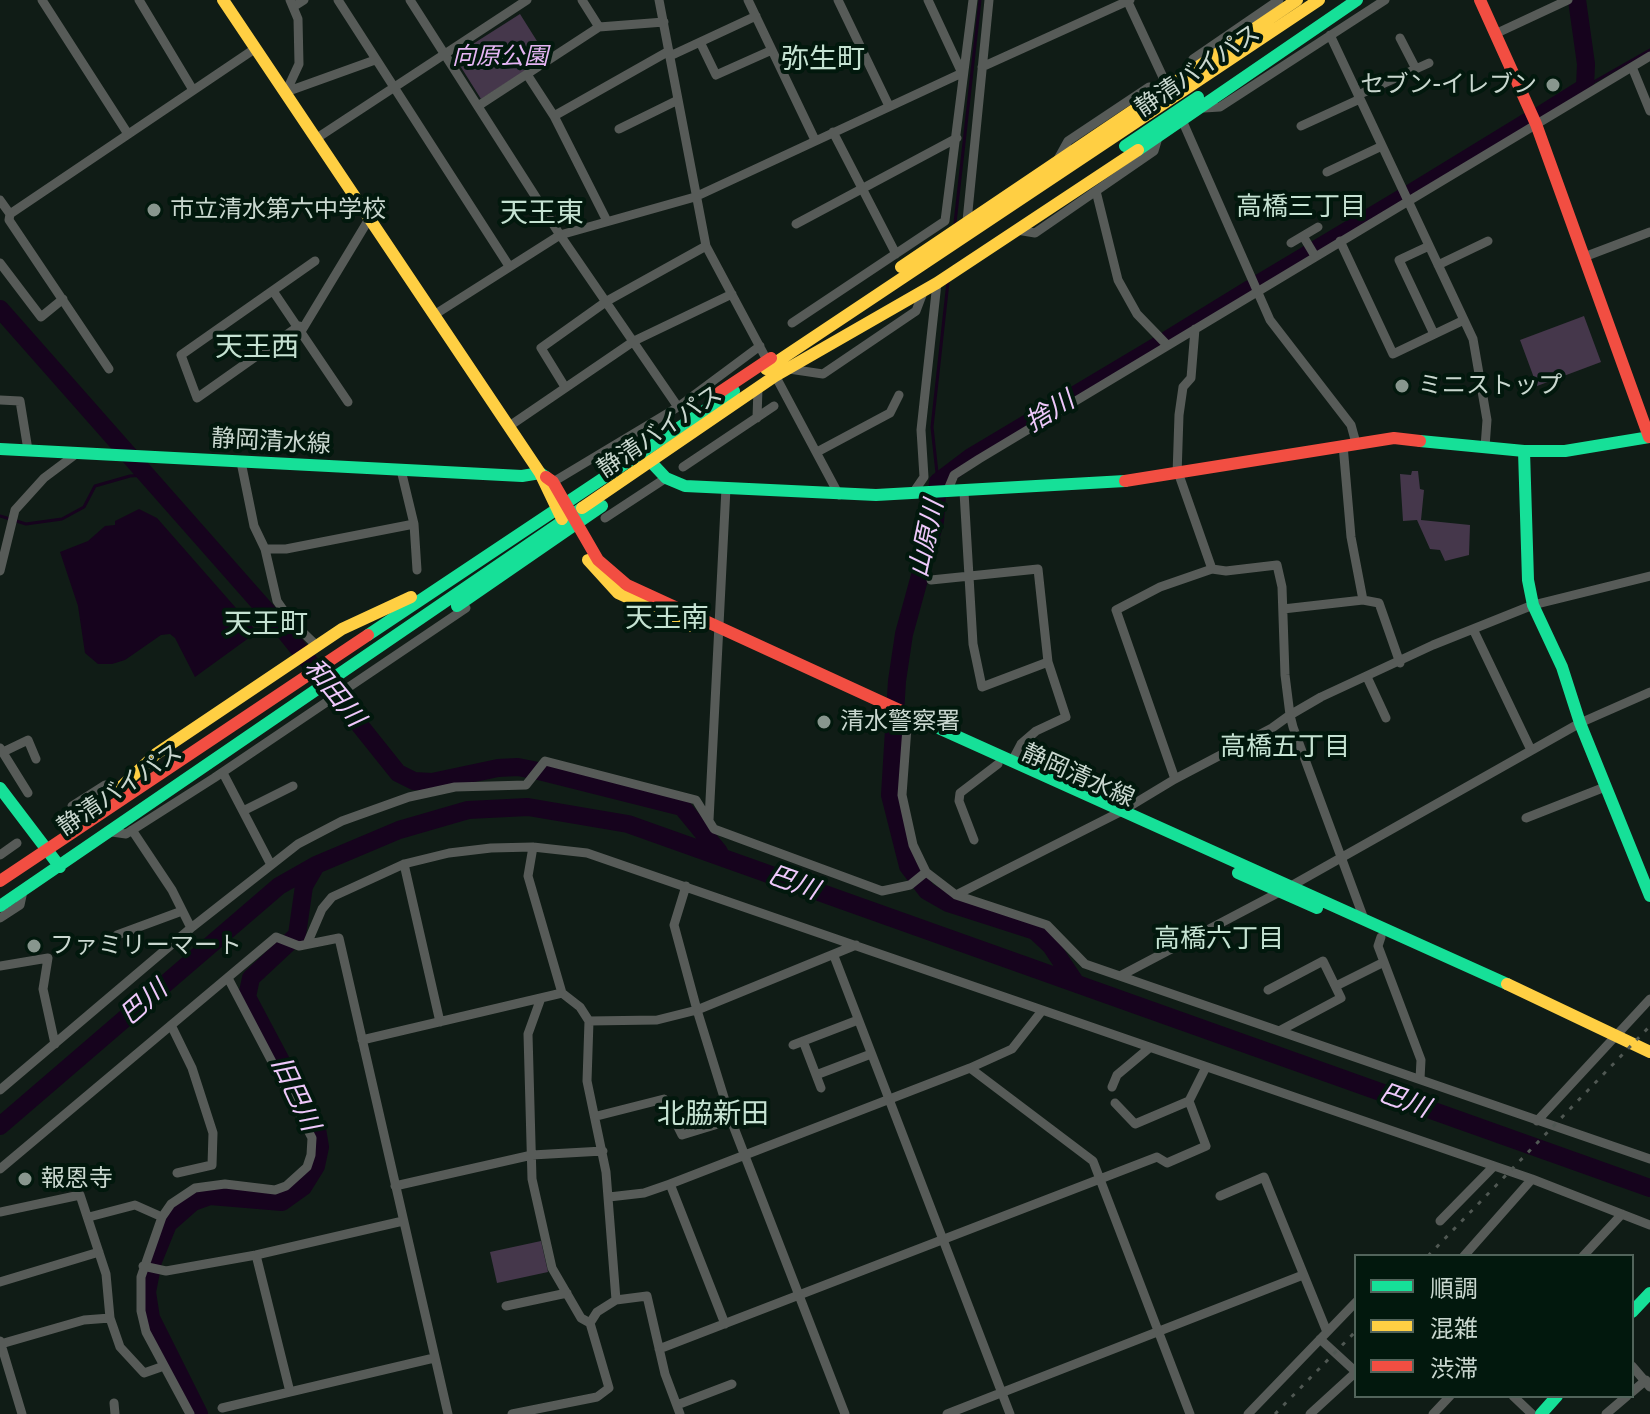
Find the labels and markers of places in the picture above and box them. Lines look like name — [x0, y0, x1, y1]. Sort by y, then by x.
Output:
place label: セブン-イレブン — [1361, 71, 1537, 99]
marker: セブン-イレブン — [1544, 76, 1562, 94]
place label: 市立清水第六中学校 — [170, 196, 386, 224]
marker: 市立清水第六中学校 — [145, 201, 163, 219]
place label: ミニストップ — [1418, 372, 1562, 400]
marker: ミニストップ — [1393, 377, 1411, 395]
place label: 清水警察署 — [840, 708, 960, 736]
marker: 清水警察署 — [815, 713, 833, 731]
place label: ファミリーマート — [50, 932, 242, 960]
marker: ファミリーマート — [25, 937, 43, 955]
place label: 報恩寺 — [41, 1165, 113, 1193]
marker: 報恩寺 — [16, 1170, 34, 1188]

